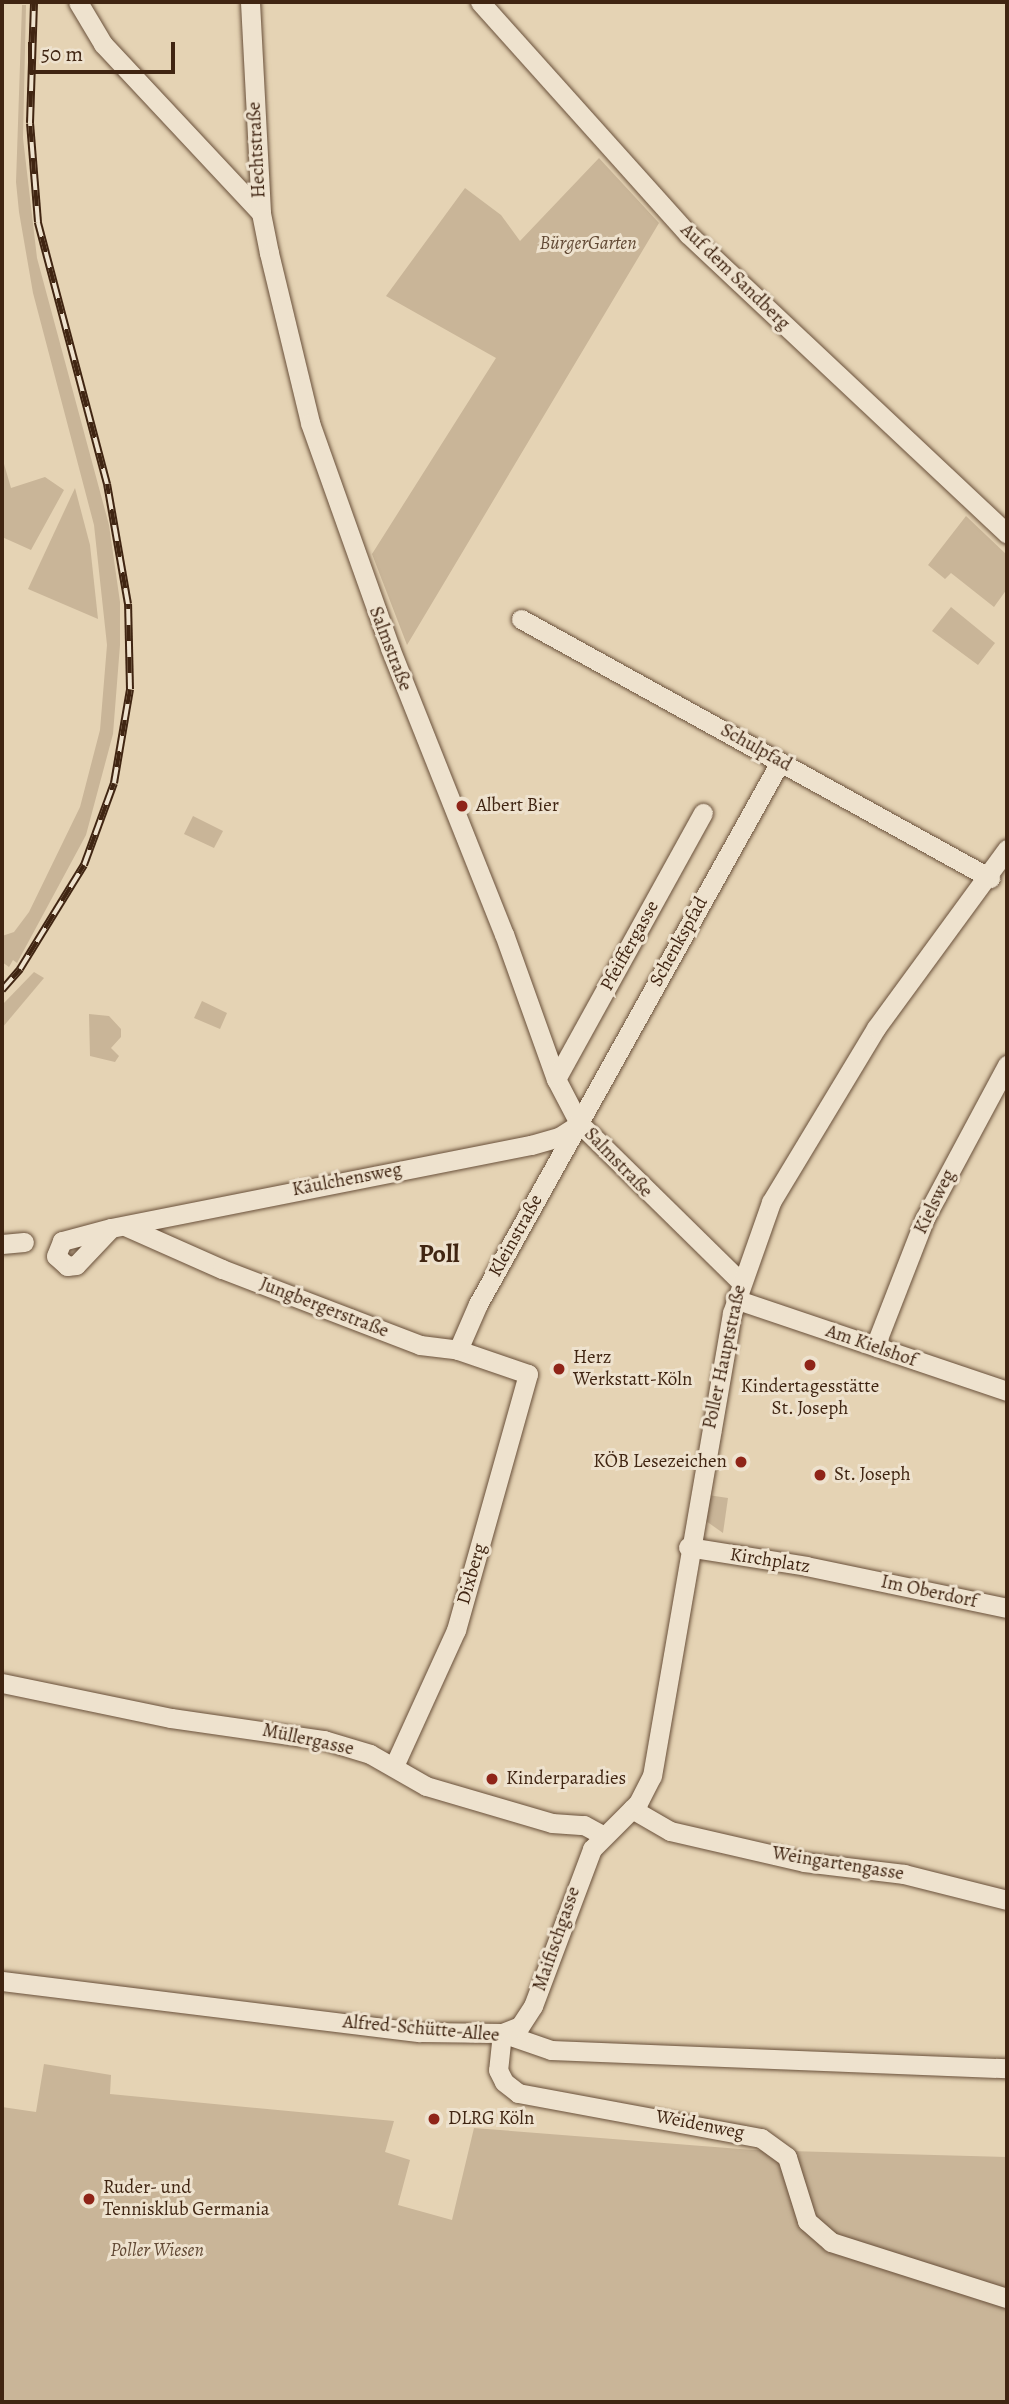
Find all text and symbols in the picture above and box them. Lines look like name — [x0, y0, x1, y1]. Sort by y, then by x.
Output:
scale bar — [32, 28, 178, 72]
text: 50 m — [41, 40, 83, 68]
street label: Hechtstraße — [243, 101, 271, 199]
street label: Auf dem Sandberg — [675, 219, 795, 335]
park label: BürgerGarten — [539, 233, 637, 255]
street label: Salmstraße — [363, 604, 417, 694]
street label: Schulpfad — [716, 719, 796, 777]
place label: Albert Bier — [476, 795, 559, 817]
marker: Albert Bier — [454, 798, 470, 814]
street label: Schenkspfad — [645, 893, 713, 991]
street label: Pfeiffergasse — [596, 897, 664, 995]
street label: Salmstraße — [579, 1123, 657, 1203]
street label: Käulchensweg — [290, 1158, 404, 1202]
street label: Kielsweg — [910, 1166, 960, 1238]
street label: Kleinstraße — [484, 1191, 548, 1281]
district label: Poll — [418, 1238, 460, 1270]
street label: Jungbergerstraße — [256, 1273, 392, 1343]
street label: Poller Hauptstraße — [699, 1283, 751, 1431]
street label: Am Kielshof — [823, 1320, 919, 1372]
place label: Herz Werkstatt-Köln — [573, 1347, 692, 1391]
marker: Kindertagesstätte St. Joseph — [802, 1357, 818, 1373]
marker: Herz Werkstatt-Köln — [551, 1361, 567, 1377]
place label: Kindertagesstätte St. Joseph — [741, 1376, 879, 1420]
place label: KÖB Lesezeichen — [593, 1451, 727, 1473]
marker: KÖB Lesezeichen — [733, 1454, 749, 1470]
place label: St. Joseph — [834, 1464, 911, 1486]
marker: St. Joseph — [812, 1467, 828, 1483]
street label: Dixberg — [452, 1541, 492, 1607]
street label: Kirchplatz — [728, 1543, 812, 1579]
street label: Im Oberdorf — [879, 1571, 979, 1613]
street label: Müllergasse — [260, 1719, 356, 1761]
place label: Kinderparadies — [506, 1768, 626, 1790]
marker: Kinderparadies — [484, 1771, 500, 1787]
street label: Weingartengasse — [770, 1842, 906, 1886]
street label: Maifischgasse — [528, 1884, 586, 1994]
street label: Alfred-Schütte-Allee — [342, 2011, 500, 2047]
street label: Weidenweg — [654, 2105, 746, 2145]
place label: DLRG Köln — [448, 2108, 534, 2130]
marker: DLRG Köln — [426, 2111, 442, 2127]
place label: Ruder- und Tennisklub Germania — [103, 2177, 270, 2221]
marker: Ruder- und Tennisklub Germania — [81, 2191, 97, 2207]
park label: Poller Wiesen — [110, 2240, 204, 2262]

